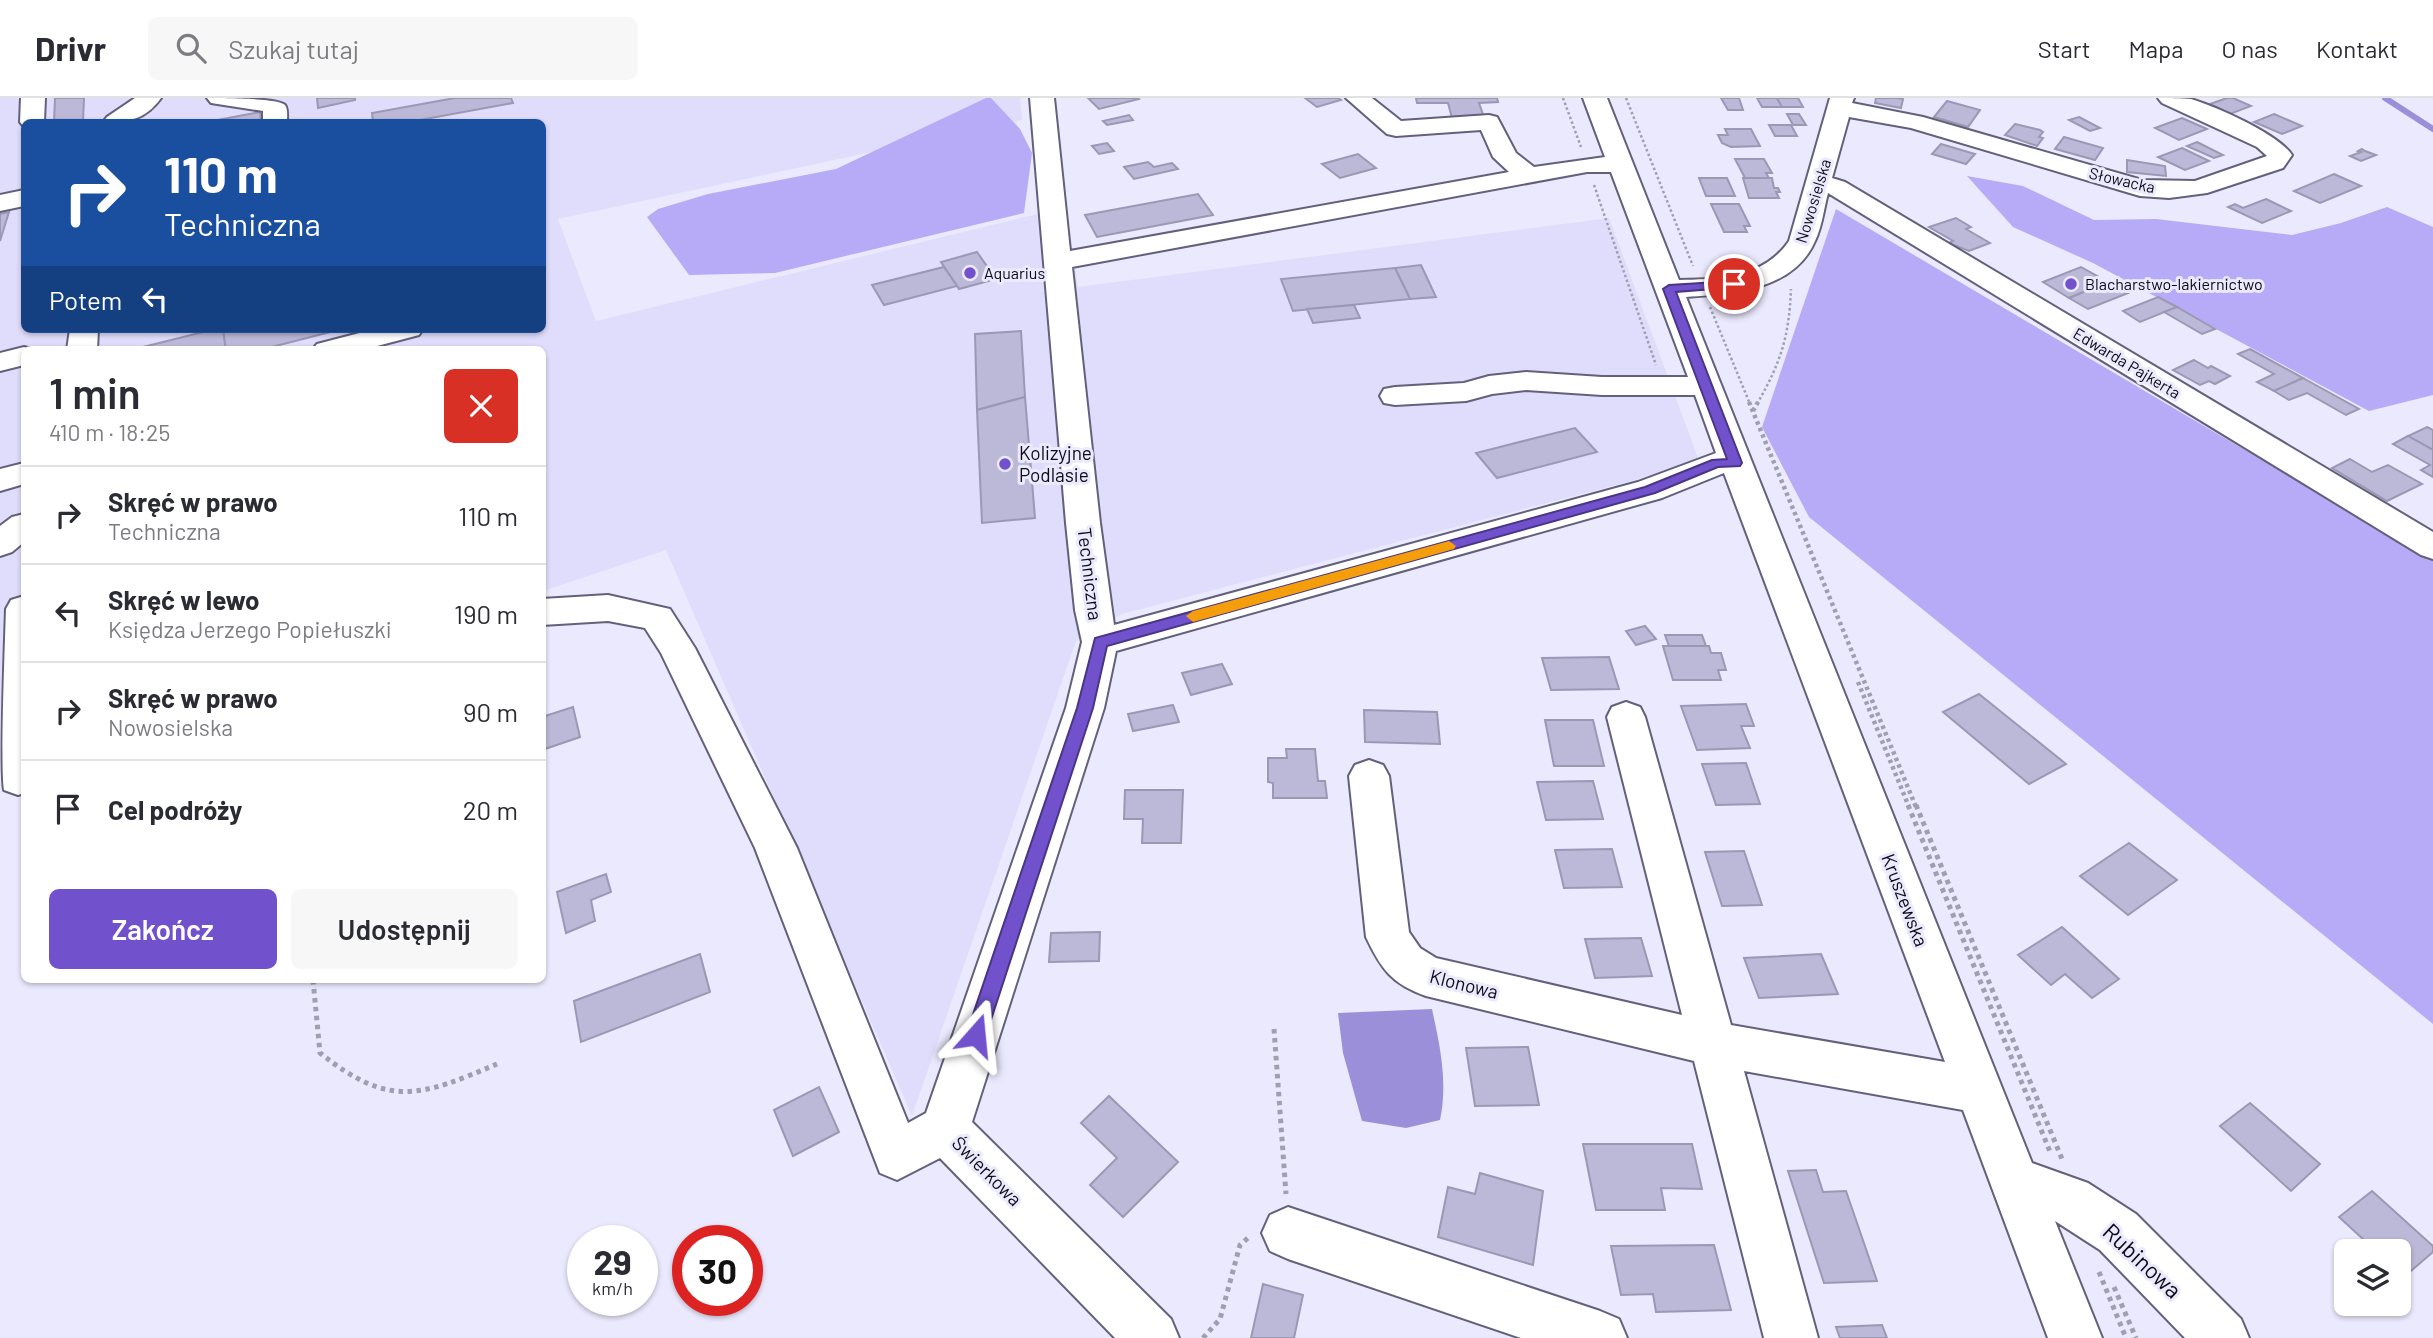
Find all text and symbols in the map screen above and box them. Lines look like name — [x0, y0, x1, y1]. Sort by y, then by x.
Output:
search box — [148, 17, 638, 80]
text: Drivr — [35, 28, 106, 68]
icon: search — [172, 29, 210, 67]
text: Szukaj tutaj — [228, 33, 359, 64]
text: Start — [2038, 34, 2090, 63]
text: Mapa — [2128, 34, 2183, 63]
text: O nas — [2221, 34, 2278, 63]
text: Kontakt — [2316, 34, 2398, 63]
text: 110 m — [164, 144, 278, 203]
icon: right — [49, 147, 140, 238]
street label: Nowosielska — [1791, 157, 1834, 245]
street label: Słowacka — [2087, 163, 2157, 196]
text: Techniczna — [164, 204, 321, 242]
pin — [1704, 254, 1764, 314]
place label: Aquarius — [984, 263, 1045, 282]
marker: Aquarius — [962, 265, 978, 281]
icon: arrive — [1715, 265, 1753, 303]
place label: Blacharstwo-lakiernictwo — [2085, 274, 2263, 293]
marker: Blacharstwo-lakiernictwo — [2063, 276, 2079, 292]
icon: left — [136, 280, 174, 318]
text: Potem — [49, 284, 122, 315]
street label: Edwarda Pajkerta — [2070, 323, 2184, 402]
text: 1 min — [49, 367, 141, 417]
button: close — [444, 369, 518, 443]
text: 410 m · 18:25 — [49, 418, 170, 446]
place label: Kolizyjne Podlasie — [1019, 441, 1092, 486]
marker: Kolizyjne Podlasie — [997, 456, 1013, 472]
text: Skręć w prawo — [108, 486, 278, 517]
icon: right — [49, 496, 87, 534]
text: 110 m — [458, 500, 518, 531]
text: Techniczna — [108, 517, 221, 545]
street label: Techniczna — [1073, 526, 1108, 622]
text: Skręć w lewo — [108, 584, 260, 615]
icon: left — [49, 594, 87, 632]
text: 190 m — [454, 598, 518, 629]
text: Księdza Jerzego Popiełuszki — [108, 615, 392, 643]
text: Skręć w prawo — [108, 682, 278, 713]
icon: right — [49, 692, 87, 730]
text: 90 m — [463, 696, 518, 727]
text: Nowosielska — [108, 713, 233, 741]
icon: arrive — [49, 790, 87, 828]
text: Cel podróży — [108, 794, 242, 825]
text: 20 m — [463, 794, 518, 825]
street label: Kruszewska — [1877, 850, 1934, 949]
button: Zakończ — [49, 889, 277, 969]
button: Udostępnij — [291, 889, 518, 969]
street label: Klonowa — [1428, 964, 1501, 1003]
position arrow — [939, 998, 1013, 1072]
street label: Świerkowa — [948, 1131, 1027, 1210]
street label: Rubinowa — [2098, 1217, 2188, 1304]
speed limit sign: 30 — [672, 1225, 763, 1316]
map controls — [2334, 1239, 2411, 1316]
button: layers — [2334, 1239, 2411, 1316]
text: 29 — [593, 1240, 632, 1282]
text: km/h — [592, 1277, 633, 1299]

